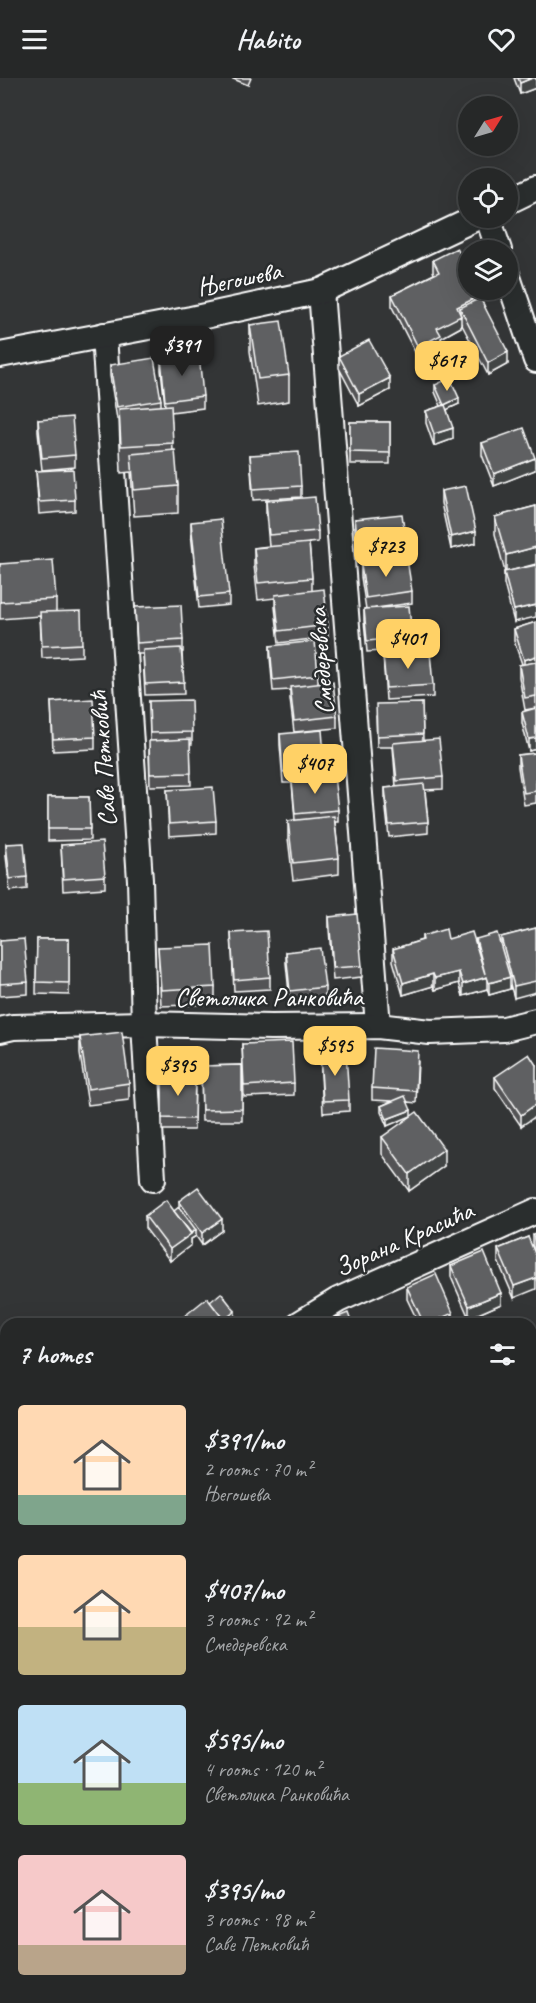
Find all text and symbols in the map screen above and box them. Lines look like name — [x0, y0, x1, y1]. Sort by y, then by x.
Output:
text: Habito — [236, 22, 300, 56]
icon: menu — [18, 23, 51, 56]
icon: heart — [485, 23, 518, 56]
north arrow — [458, 96, 518, 156]
map controls — [458, 96, 518, 300]
button: locate — [458, 168, 518, 228]
button: layers — [458, 240, 518, 300]
street label: Његошева — [194, 254, 286, 304]
pin: $391 — [146, 326, 218, 377]
text: $391 — [164, 333, 200, 358]
pin: $617 — [411, 341, 483, 392]
text: $617 — [429, 348, 465, 373]
pin: $723 — [350, 527, 422, 578]
text: $723 — [368, 534, 404, 559]
street label: Смедеревска — [301, 605, 341, 716]
pin: $401 — [372, 619, 444, 670]
text: $401 — [390, 626, 426, 651]
street label: Саве Петковић — [82, 688, 124, 828]
pin: $407 — [279, 744, 351, 795]
text: $407 — [297, 751, 333, 776]
street label: Светолика Ранковића — [175, 981, 365, 1014]
pin: $595 — [299, 1026, 371, 1077]
text: $595 — [317, 1033, 353, 1058]
pin: $395 — [142, 1046, 214, 1097]
text: $395 — [160, 1053, 196, 1078]
street label: Зорана Красића — [330, 1193, 480, 1284]
text: 7 homes — [18, 1338, 91, 1371]
icon: filters — [486, 1338, 519, 1371]
text: $391/mo — [204, 1424, 284, 1457]
icon: home — [66, 1429, 138, 1501]
text: 2 rooms · 70 m² — [204, 1457, 312, 1482]
text: Његошева — [204, 1482, 270, 1507]
text: $407/mo — [204, 1574, 284, 1607]
icon: home — [66, 1579, 138, 1651]
text: 3 rooms · 92 m² — [204, 1607, 312, 1632]
text: Смедеревска — [204, 1632, 287, 1657]
text: $595/mo — [204, 1724, 283, 1757]
icon: home — [66, 1729, 138, 1801]
text: 4 rooms · 120 m² — [204, 1757, 321, 1782]
text: Светолика Ранковића — [204, 1782, 349, 1807]
text: $395/mo — [204, 1874, 283, 1907]
icon: home — [66, 1879, 138, 1951]
text: 3 rooms · 98 m² — [204, 1907, 312, 1932]
text: Саве Петковић — [204, 1932, 308, 1957]

